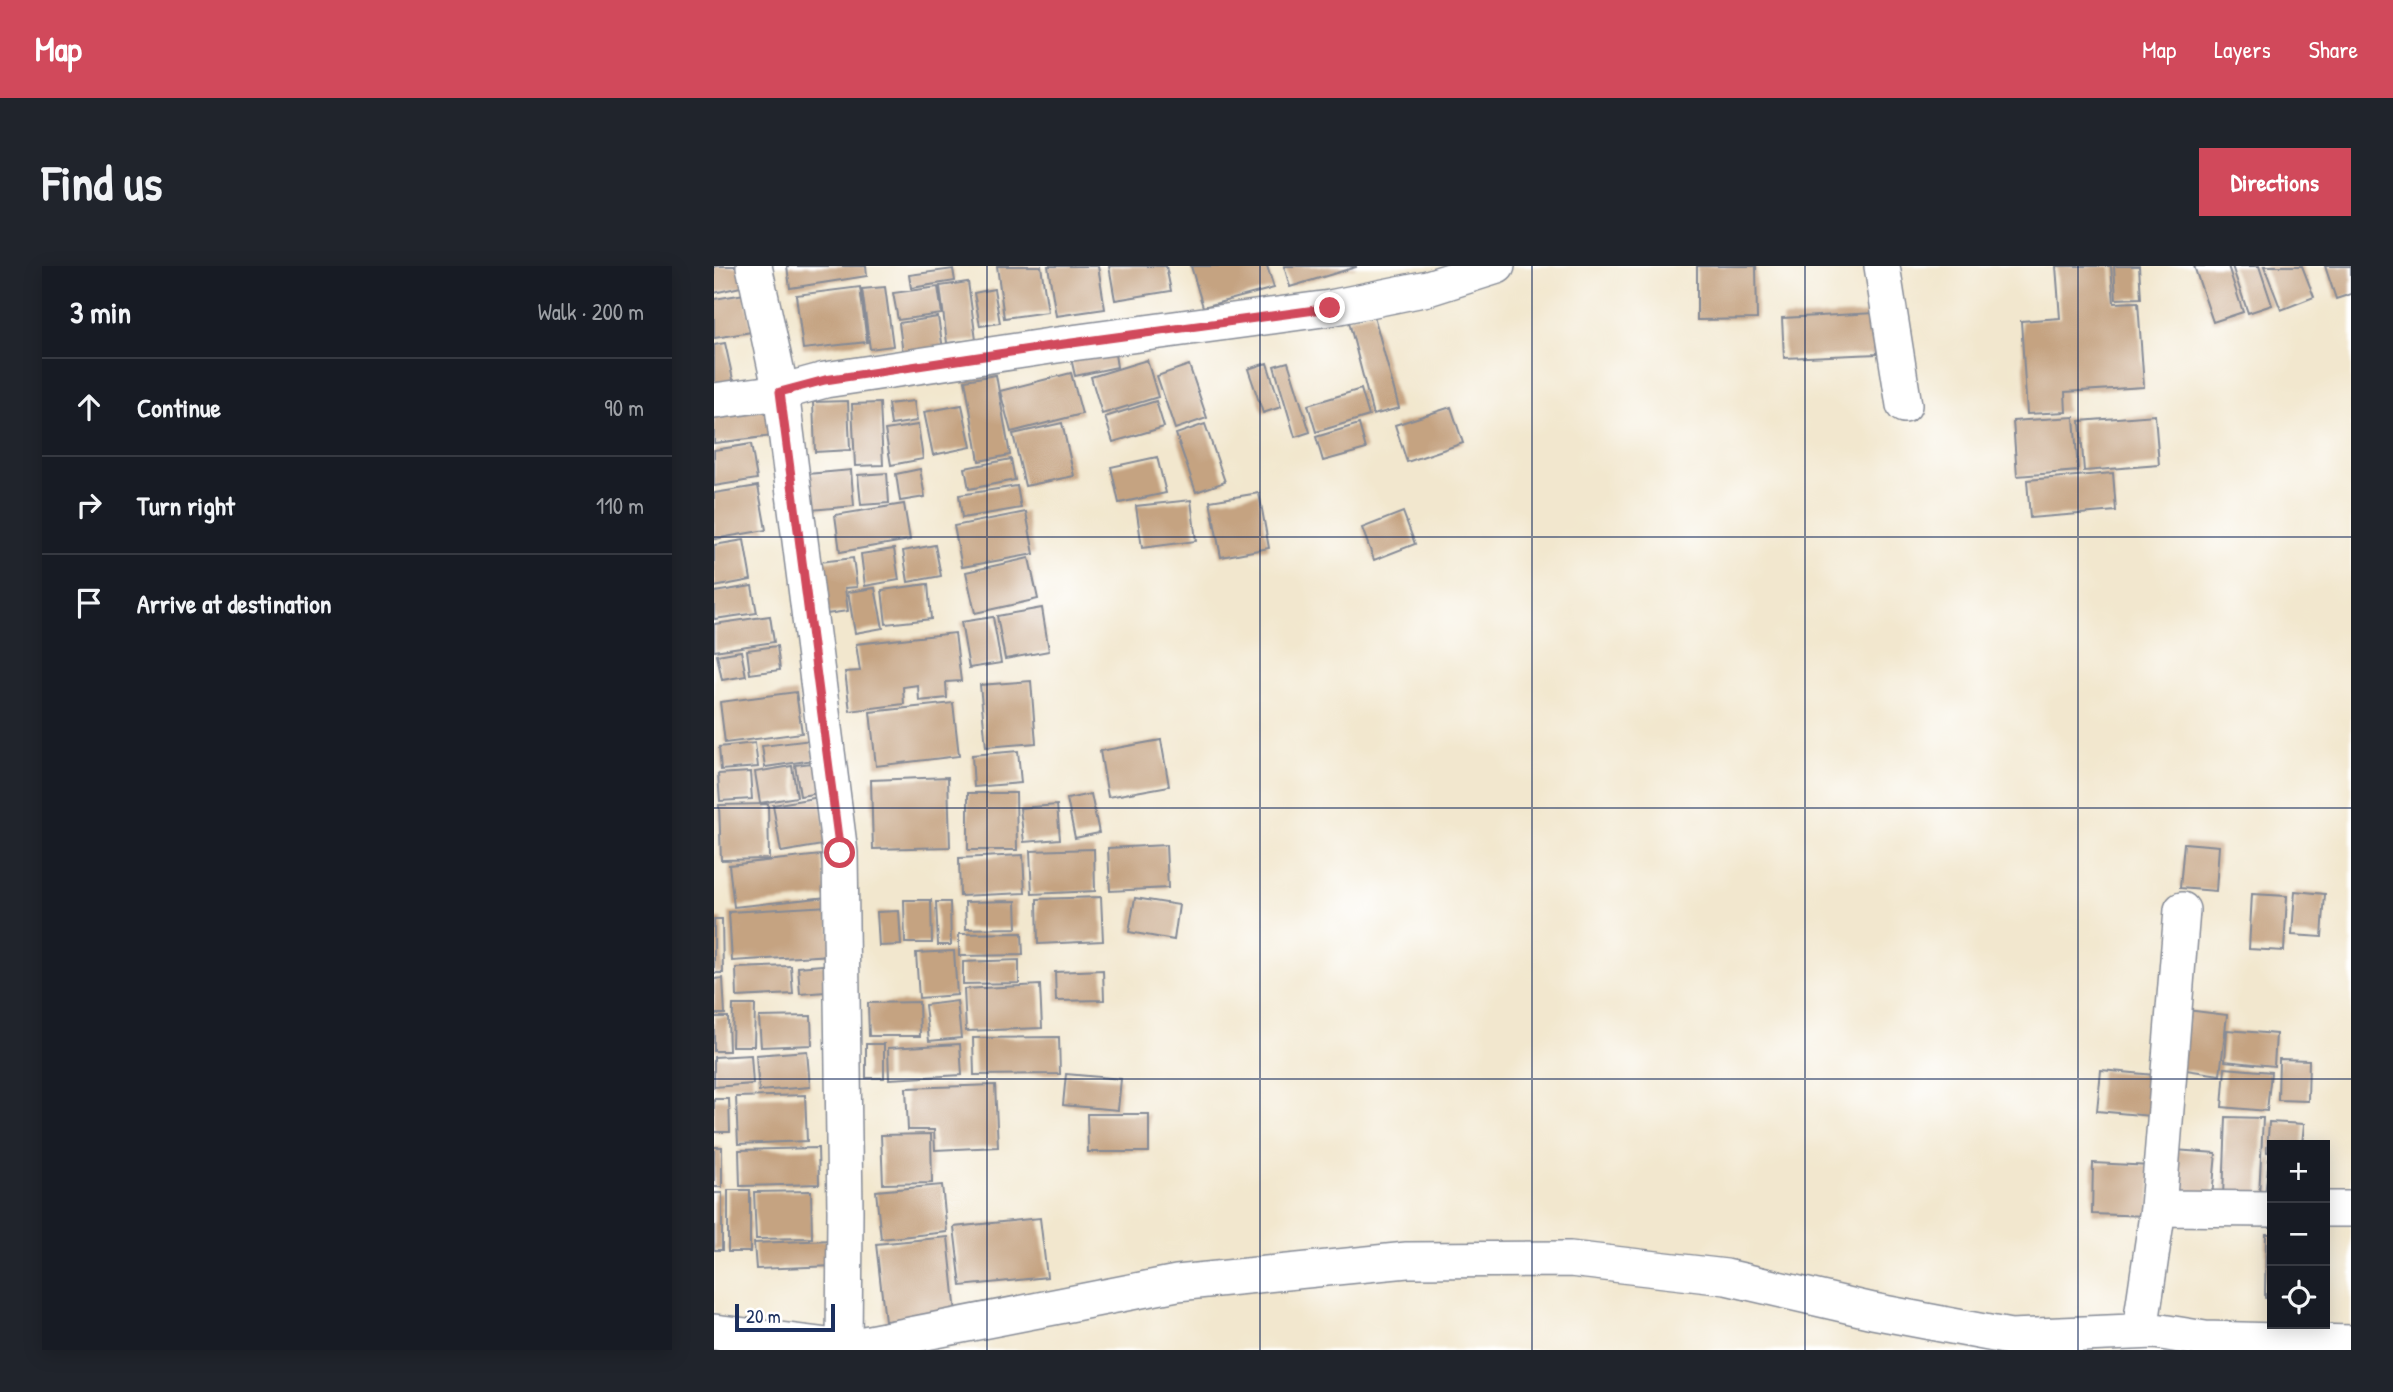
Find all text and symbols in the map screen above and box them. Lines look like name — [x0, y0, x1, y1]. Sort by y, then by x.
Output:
text: Map — [35, 27, 82, 71]
text: Map — [2142, 33, 2176, 65]
text: Layers — [2214, 33, 2271, 65]
text: Share — [2309, 33, 2358, 65]
button: Directions — [2199, 148, 2351, 216]
text: Find us — [42, 149, 162, 215]
text: 3 min — [70, 292, 131, 332]
route end — [1314, 292, 1345, 323]
text: Walk · 200 m — [538, 296, 644, 327]
icon: ahead — [70, 388, 108, 426]
text: Continue — [137, 390, 221, 425]
text: 90 m — [604, 392, 644, 423]
icon: right — [70, 486, 108, 524]
text: Turn right — [137, 488, 235, 523]
text: 110 m — [596, 490, 644, 521]
icon: arrive — [70, 584, 108, 622]
text: Arrive at destination — [137, 586, 332, 621]
route start — [824, 837, 855, 868]
map controls — [2267, 1140, 2330, 1329]
button: + — [2267, 1140, 2330, 1203]
button: − — [2267, 1203, 2330, 1266]
button: locate — [2267, 1266, 2330, 1329]
scale bar — [735, 1301, 835, 1333]
text: 20 m — [746, 1303, 781, 1329]

